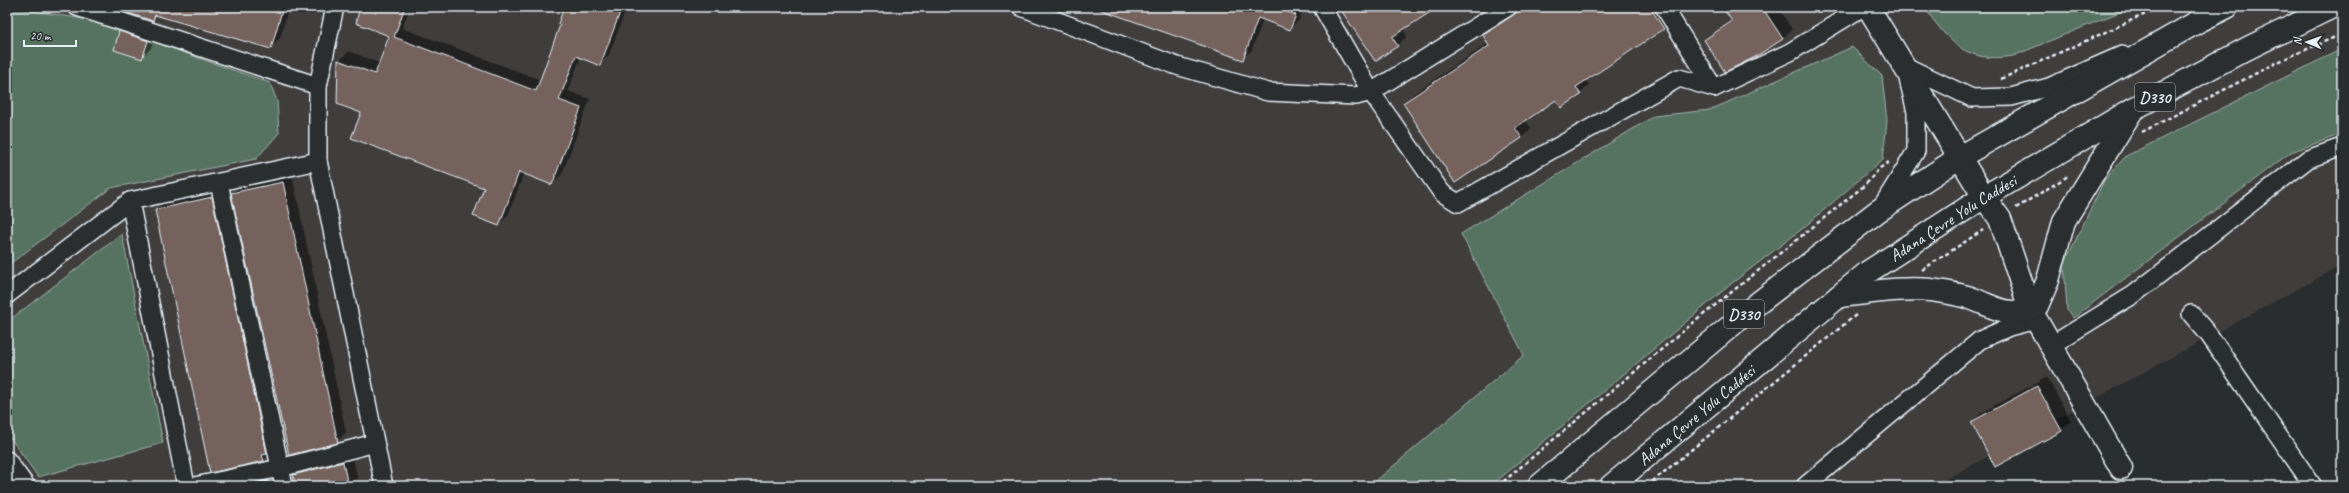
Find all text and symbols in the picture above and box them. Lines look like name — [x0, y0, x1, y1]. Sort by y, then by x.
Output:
scale bar — [24, 22, 76, 48]
north arrow — [2287, 22, 2327, 62]
text: 20 m — [30, 28, 52, 44]
text: N — [2290, 36, 2304, 45]
road number: D330 — [2135, 83, 2175, 111]
street label: Adana Çevre Yolu Caddesi — [1886, 169, 2022, 266]
road number: D330 — [1724, 300, 1764, 328]
street label: Adana Çevre Yolu Caddesi — [1634, 359, 1761, 470]

